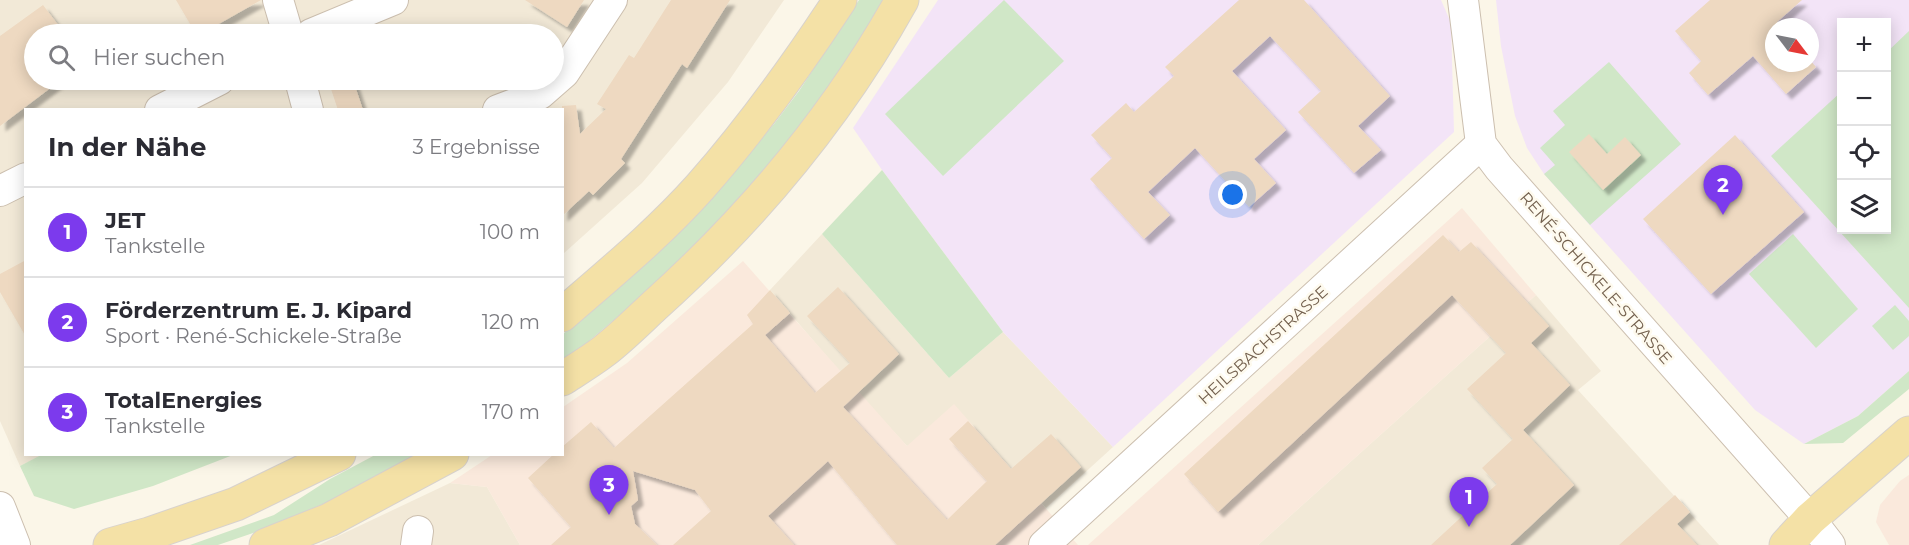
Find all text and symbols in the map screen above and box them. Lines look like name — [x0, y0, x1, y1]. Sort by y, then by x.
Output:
north arrow — [1765, 18, 1819, 72]
map controls — [1837, 18, 1891, 234]
button: + — [1837, 18, 1891, 72]
search box — [24, 24, 564, 90]
icon: search — [45, 41, 78, 74]
text: Hier suchen — [93, 44, 225, 71]
button: − — [1837, 72, 1891, 126]
button: locate — [1837, 126, 1891, 180]
text: In der Nähe — [48, 131, 206, 163]
text: 3 Ergebnisse — [412, 135, 540, 159]
pin: 2 — [1704, 166, 1742, 215]
your location — [1218, 180, 1247, 209]
button: layers — [1837, 180, 1891, 234]
street label: RENÉ-SCHICKELE-STRASSE — [1516, 188, 1676, 368]
text: JET — [105, 207, 145, 234]
text: 1 — [64, 220, 71, 244]
text: 100 m — [480, 220, 540, 244]
text: Tankstelle — [105, 234, 205, 258]
street label: HEILSBACHSTRASSE — [1194, 282, 1332, 408]
text: Förderzentrum E. J. Kipard — [105, 297, 412, 324]
text: 2 — [62, 310, 73, 334]
text: 120 m — [482, 310, 540, 334]
text: Sport · René-Schickele-Straße — [105, 324, 402, 348]
text: TotalEnergies — [105, 387, 262, 414]
text: 3 — [62, 400, 73, 424]
text: 170 m — [482, 400, 540, 424]
text: Tankstelle — [105, 414, 205, 438]
pin: 3 — [590, 466, 628, 515]
pin: 1 — [1450, 478, 1488, 527]

